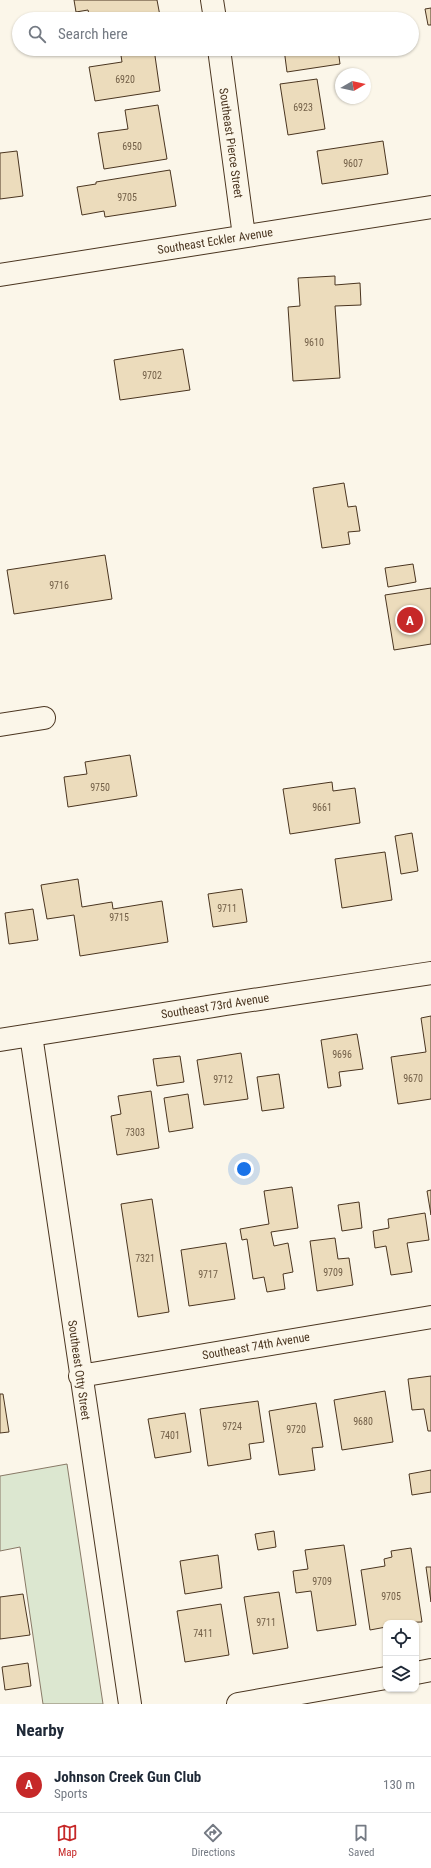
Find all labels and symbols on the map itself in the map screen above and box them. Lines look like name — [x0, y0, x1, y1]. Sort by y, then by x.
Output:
north arrow — [335, 68, 371, 104]
house number: 6920 — [115, 74, 135, 85]
street label: Southeast Pierce Street — [216, 87, 246, 199]
house number: 6923 — [293, 102, 313, 113]
house number: 6950 — [122, 141, 142, 152]
house number: 9607 — [343, 158, 363, 169]
house number: 9705 — [117, 192, 137, 203]
street label: Southeast Eckler Avenue — [156, 225, 274, 257]
house number: 9610 — [304, 337, 324, 348]
house number: 9702 — [142, 370, 162, 381]
house number: 9716 — [49, 580, 69, 591]
pin: A — [397, 605, 423, 635]
house number: 9750 — [90, 782, 110, 793]
house number: 9661 — [312, 802, 332, 813]
house number: 9711 — [217, 903, 237, 914]
house number: 9715 — [109, 912, 129, 923]
street label: Southeast 73rd Avenue — [160, 990, 270, 1021]
house number: 9696 — [332, 1049, 352, 1060]
house number: 9670 — [403, 1073, 423, 1084]
house number: 9712 — [213, 1074, 233, 1085]
house number: 7303 — [125, 1127, 145, 1138]
your location — [234, 1159, 254, 1179]
house number: 7321 — [135, 1253, 155, 1264]
house number: 9709 — [323, 1267, 343, 1278]
house number: 9717 — [198, 1269, 218, 1280]
street label: Southeast Otty Street — [65, 1319, 93, 1421]
street label: Southeast 74th Avenue — [201, 1330, 311, 1362]
house number: 9680 — [353, 1416, 373, 1427]
house number: 9724 — [222, 1421, 242, 1432]
house number: 9720 — [286, 1424, 306, 1435]
house number: 7401 — [160, 1430, 180, 1441]
house number: 9709 — [312, 1576, 332, 1587]
house number: 9705 — [381, 1591, 401, 1602]
house number: 9711 — [256, 1617, 276, 1628]
house number: 7411 — [193, 1628, 213, 1639]

